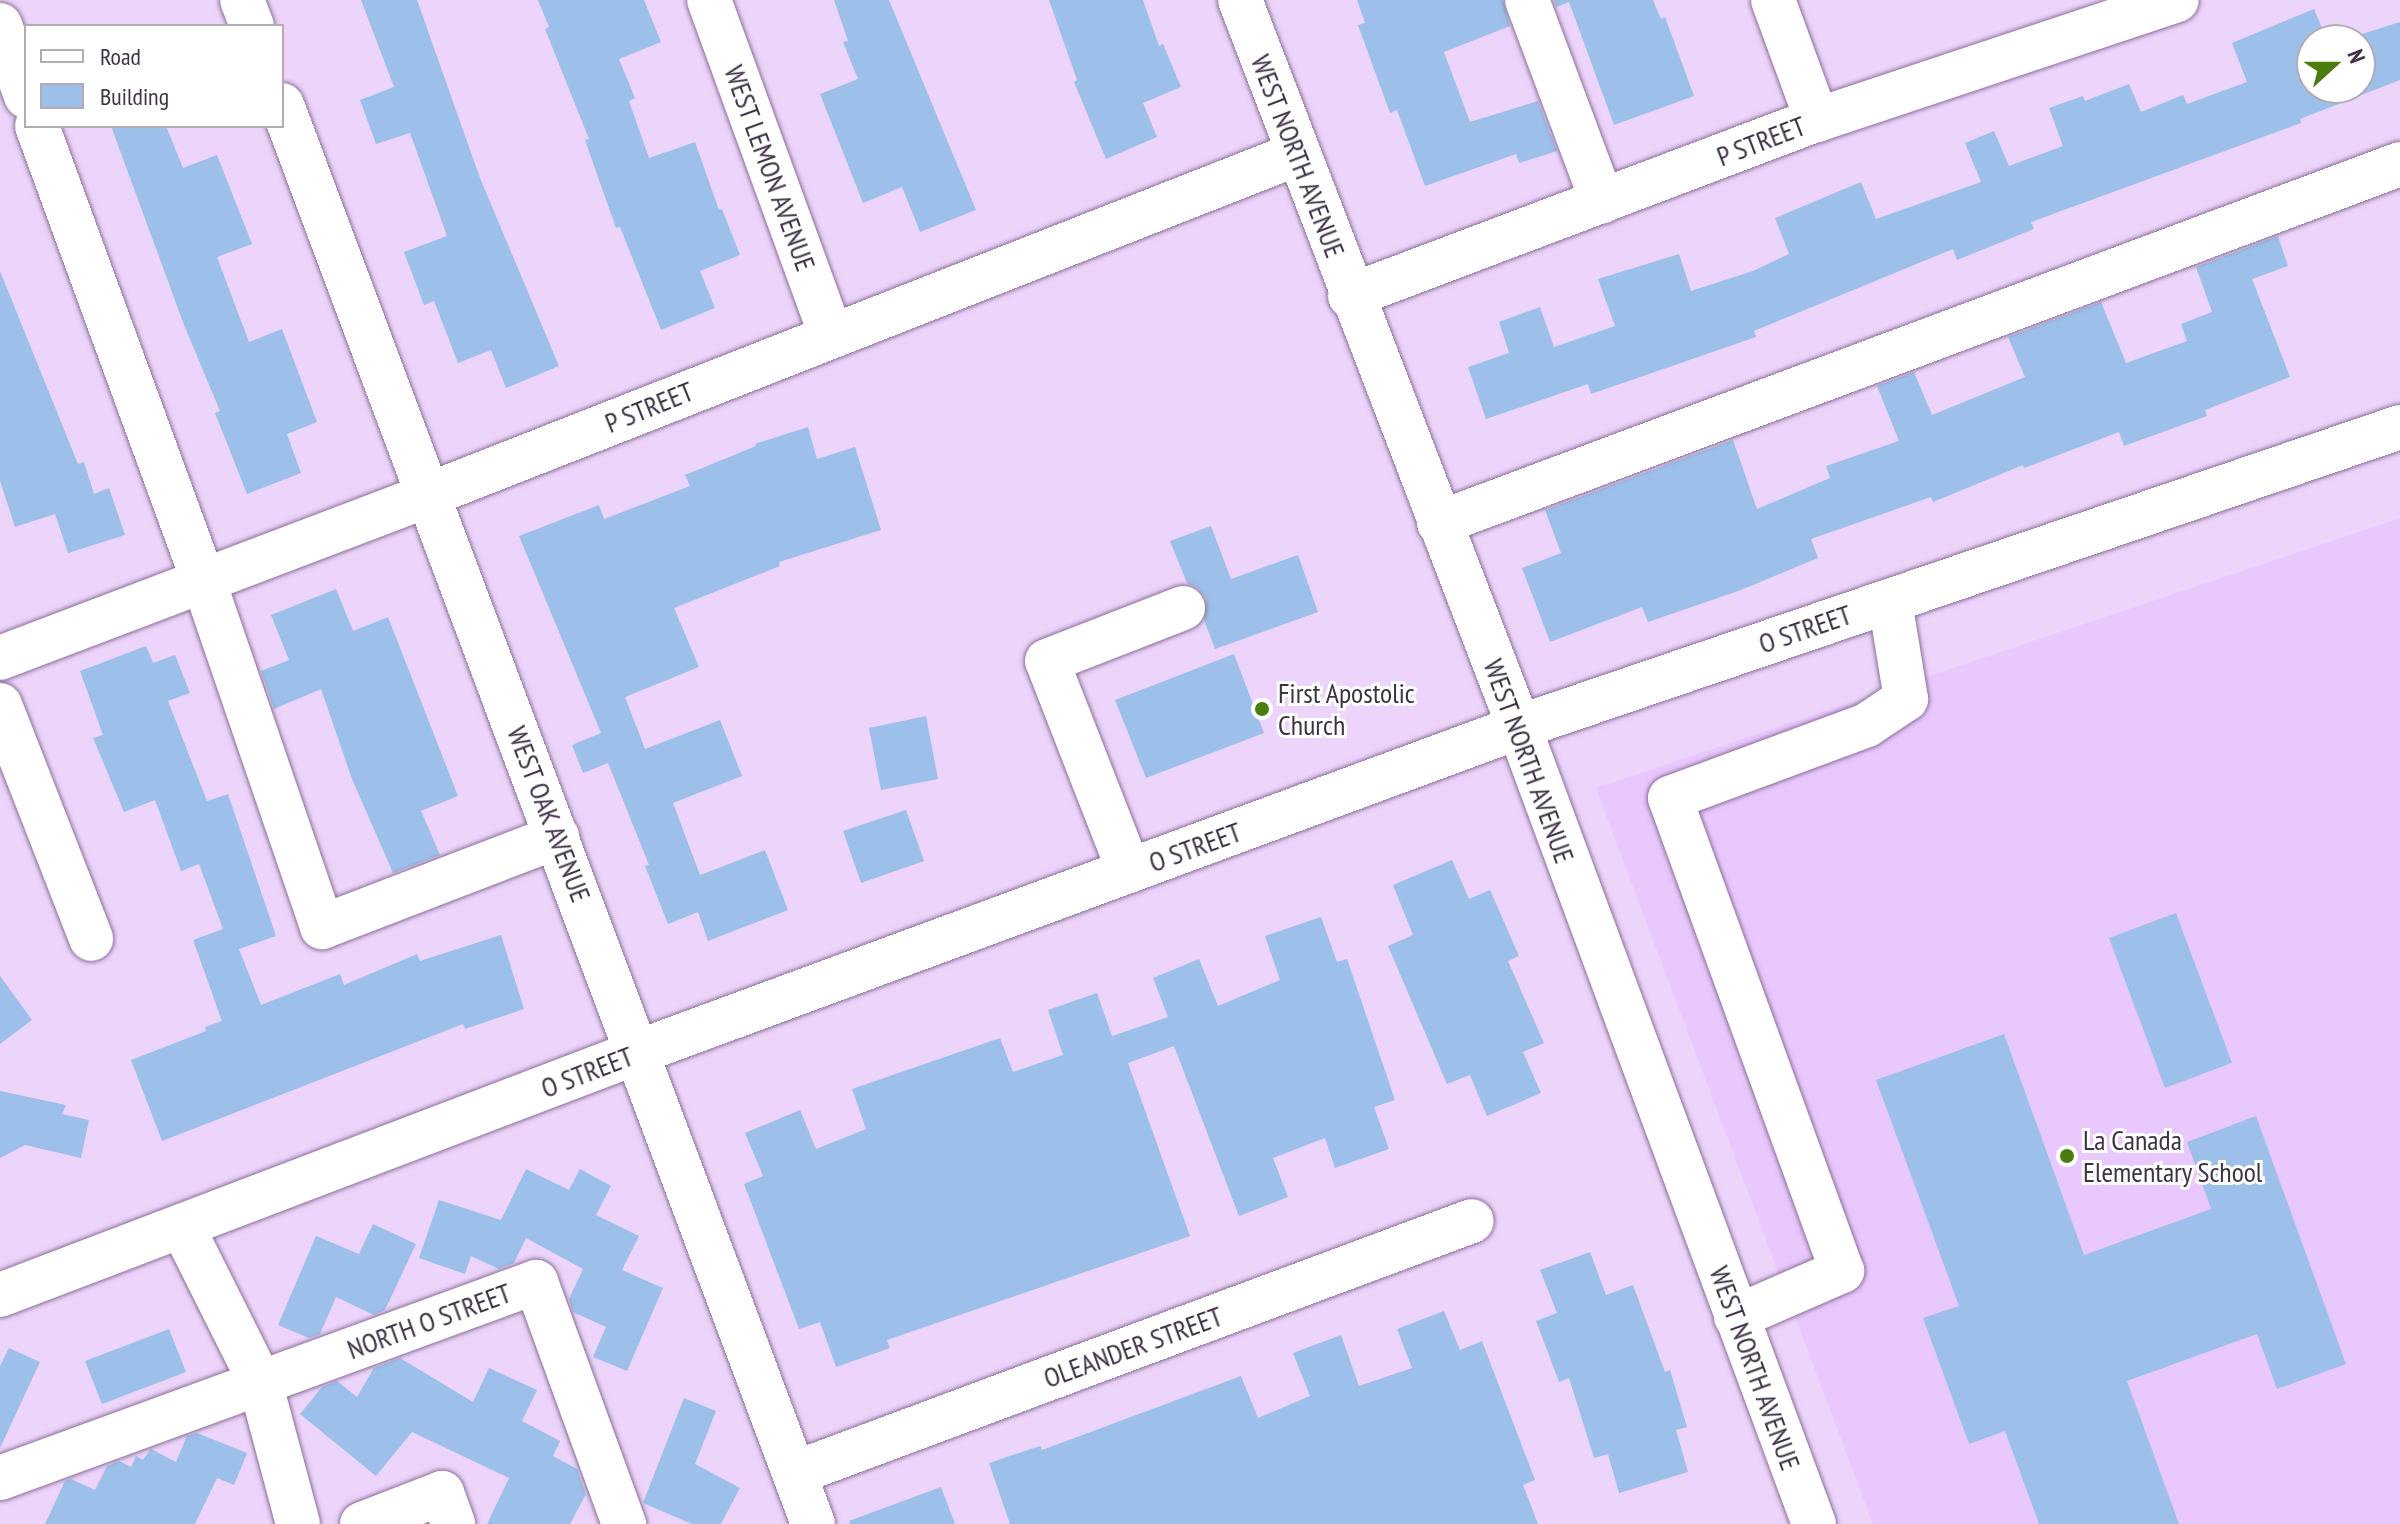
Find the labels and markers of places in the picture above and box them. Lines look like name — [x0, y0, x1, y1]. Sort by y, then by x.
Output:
place label: First Apostolic Church — [1278, 676, 1416, 742]
marker: First Apostolic Church — [1253, 700, 1271, 718]
place label: La Canada Elementary School — [2083, 1123, 2263, 1189]
marker: La Canada Elementary School — [2058, 1147, 2076, 1165]

